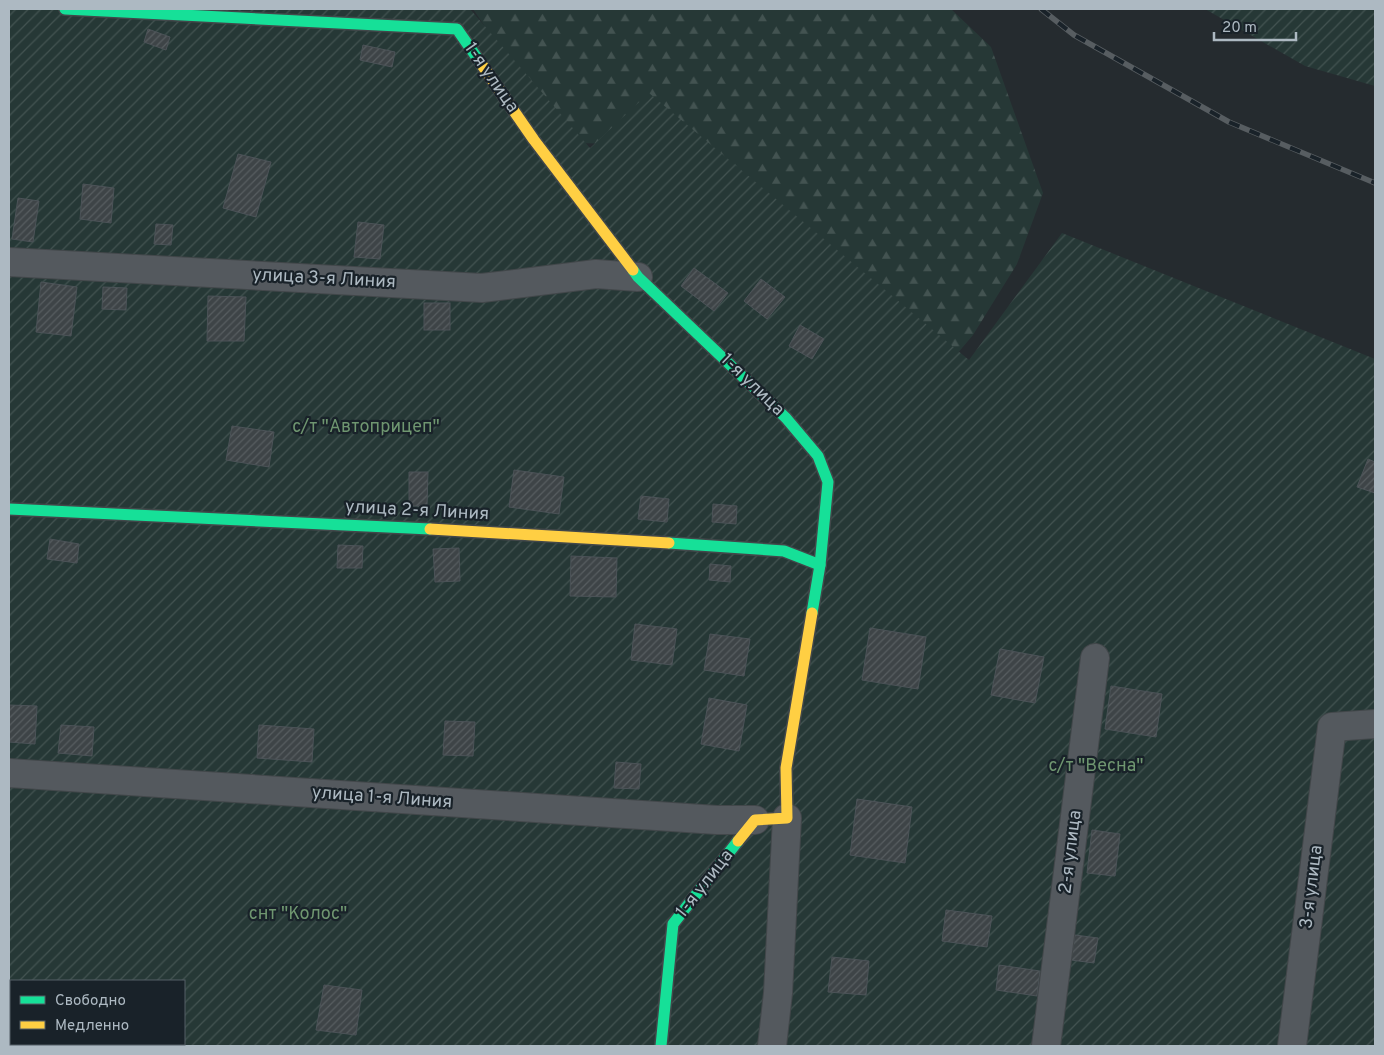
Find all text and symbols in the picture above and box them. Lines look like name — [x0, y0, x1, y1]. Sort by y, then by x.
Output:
scale bar — [1214, 10, 1296, 42]
text: 20 m — [1222, 19, 1257, 38]
street label: 1-я улица — [458, 38, 524, 118]
street label: улица 3-я Линия — [252, 264, 396, 294]
street label: 1-я улица — [715, 349, 789, 421]
park label: с/т "Автоприцеп" — [292, 416, 440, 439]
street label: улица 2-я Линия — [344, 496, 490, 526]
park label: с/т "Весна" — [1048, 755, 1144, 778]
street label: улица 1-я Линия — [311, 782, 453, 814]
street label: 2-я улица — [1054, 809, 1088, 895]
street label: 3-я улица — [1295, 844, 1329, 930]
street label: 1-я улица — [671, 845, 739, 923]
park label: снт "Колос" — [249, 903, 347, 926]
legend — [10, 980, 185, 1045]
text: Свободно — [55, 992, 126, 1011]
text: Медленно — [55, 1017, 129, 1036]

